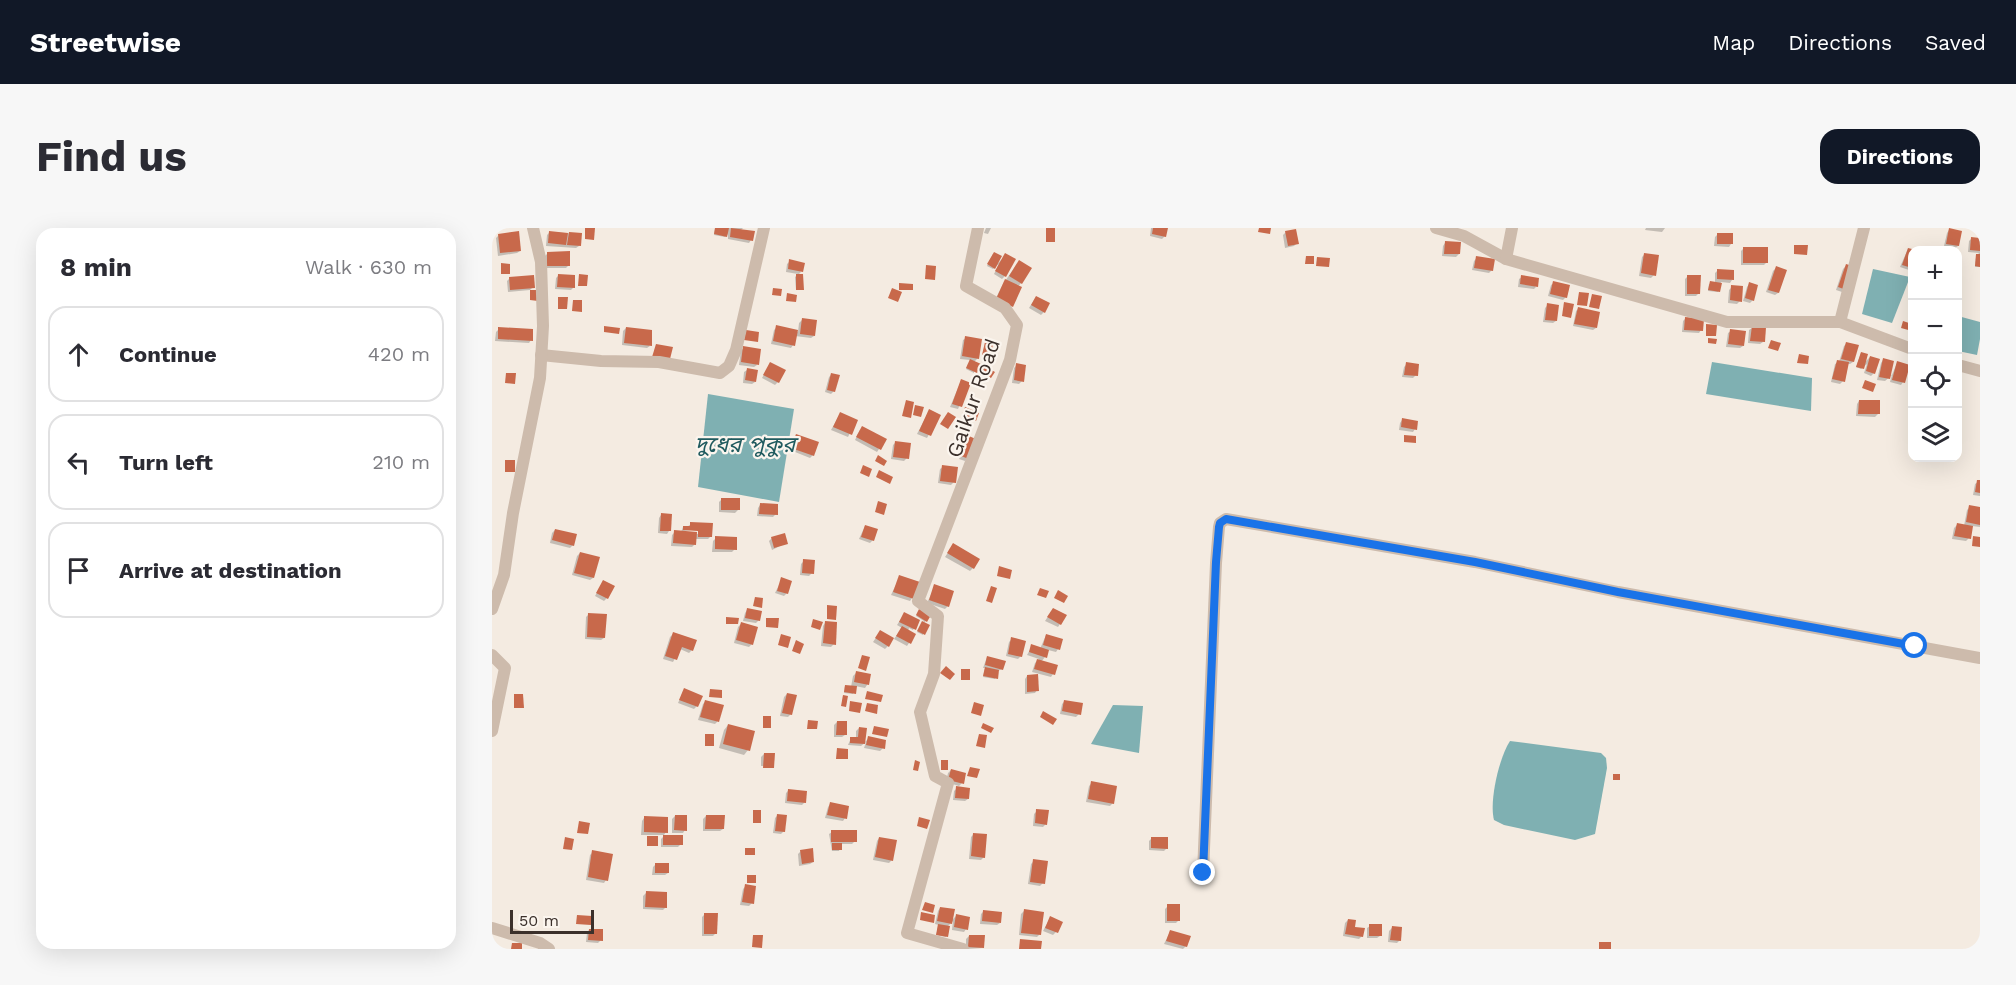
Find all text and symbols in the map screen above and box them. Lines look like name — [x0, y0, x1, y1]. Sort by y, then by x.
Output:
text: Streetwise — [30, 26, 181, 59]
text: Map — [1712, 30, 1755, 55]
text: Directions — [1788, 30, 1892, 55]
text: Saved — [1925, 30, 1986, 55]
button: Directions — [1820, 129, 1980, 184]
text: Find us — [36, 132, 187, 181]
map controls — [1908, 246, 1962, 462]
button: + — [1908, 246, 1962, 300]
text: 8 min — [60, 252, 132, 282]
text: Walk · 630 m — [305, 255, 432, 279]
button: − — [1908, 300, 1962, 354]
street label: Gaikur Road — [941, 335, 1005, 461]
icon: ahead — [62, 338, 95, 371]
text: Continue — [119, 342, 217, 367]
text: 420 m — [368, 342, 430, 366]
button: locate — [1908, 354, 1962, 408]
button: layers — [1908, 408, 1962, 462]
water label: দুধের পুকুর — [695, 432, 799, 458]
icon: left — [62, 446, 95, 479]
text: Turn left — [119, 450, 213, 475]
text: 210 m — [372, 450, 430, 474]
icon: arrive — [62, 554, 95, 587]
text: Arrive at destination — [119, 558, 342, 583]
route start — [1901, 632, 1927, 658]
route end — [1189, 859, 1215, 885]
scale bar — [510, 907, 594, 934]
text: 50 m — [519, 911, 559, 930]

